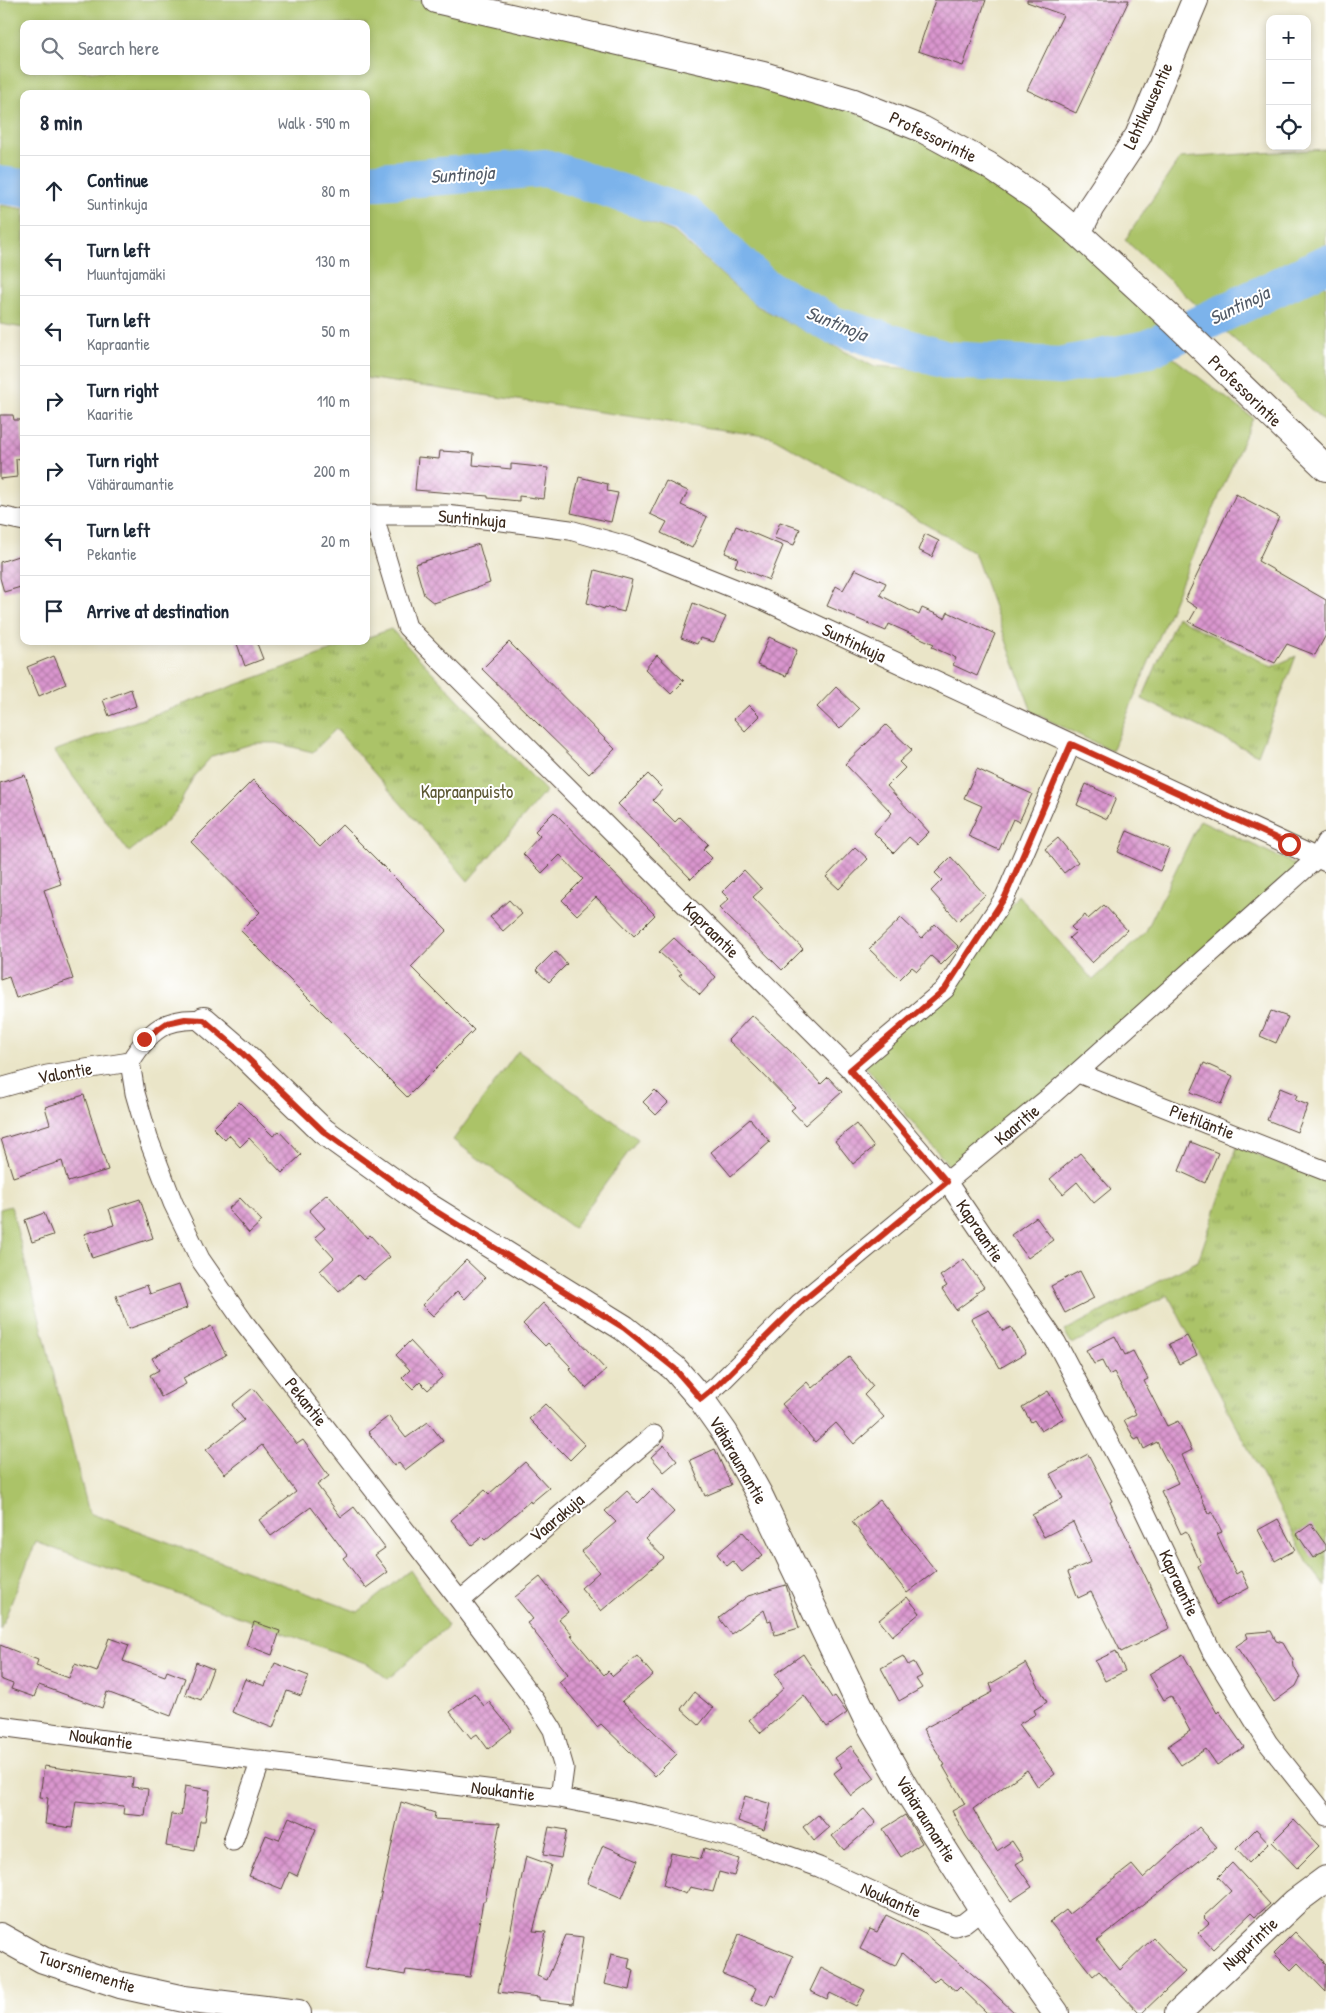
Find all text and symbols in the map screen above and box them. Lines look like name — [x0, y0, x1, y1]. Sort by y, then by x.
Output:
map controls — [1266, 15, 1311, 150]
button: + — [1266, 15, 1311, 60]
search box — [20, 20, 370, 75]
icon: search — [38, 34, 66, 62]
text: Search here — [78, 35, 159, 61]
street label: Lehtikuusentie — [1117, 58, 1179, 153]
button: − — [1266, 60, 1311, 105]
street label: Professorintie — [885, 105, 981, 168]
button: locate — [1266, 105, 1311, 150]
text: 8 min — [40, 108, 82, 137]
text: Walk · 590 m — [278, 112, 350, 134]
water label: Suntinoja — [429, 159, 497, 189]
text: Continue — [87, 167, 148, 193]
icon: ahead — [40, 177, 68, 205]
text: 80 m — [321, 180, 350, 202]
text: Suntinkuja — [87, 193, 147, 215]
text: Turn left — [87, 237, 150, 263]
icon: left — [40, 247, 68, 275]
text: 130 m — [315, 250, 350, 272]
text: Muuntajamäki — [87, 263, 166, 285]
water label: Suntinoja — [1205, 278, 1276, 331]
water label: Suntinoja — [803, 299, 874, 348]
text: Turn left — [87, 307, 150, 333]
icon: left — [40, 317, 68, 345]
text: 50 m — [322, 320, 350, 342]
text: Kapraantie — [87, 333, 150, 355]
street label: Professorintie — [1203, 349, 1288, 432]
text: Turn right — [87, 377, 158, 403]
icon: right — [40, 387, 68, 415]
text: 110 m — [317, 390, 350, 412]
text: Kaaritie — [87, 403, 133, 425]
text: Turn right — [87, 447, 158, 473]
icon: right — [40, 457, 68, 485]
text: 200 m — [314, 460, 350, 482]
text: Vähäraumantie — [87, 473, 174, 495]
street label: Suntinkuja — [437, 503, 507, 534]
text: Turn left — [87, 517, 150, 543]
icon: left — [40, 527, 68, 555]
text: 20 m — [321, 530, 350, 552]
text: Pekantie — [87, 543, 137, 565]
icon: arrive — [40, 597, 68, 625]
text: Arrive at destination — [87, 598, 229, 624]
street label: Suntinkuja — [818, 617, 890, 668]
park label: Kapraanpuisto — [421, 779, 513, 804]
route start — [1278, 833, 1301, 856]
street label: Kapraantie — [678, 896, 745, 963]
route end — [133, 1028, 156, 1051]
street label: Valontie — [36, 1055, 94, 1090]
street label: Kaaritie — [989, 1098, 1045, 1151]
street label: Pietiläntie — [1166, 1098, 1238, 1145]
street label: Kapraantie — [950, 1194, 1011, 1267]
street label: Pekantie — [279, 1372, 333, 1431]
street label: Vähäraumantie — [703, 1411, 774, 1508]
street label: Vaarakuja — [524, 1487, 589, 1548]
street label: Kapraantie — [1153, 1545, 1206, 1620]
street label: Noukantie — [68, 1722, 135, 1755]
street label: Vähäraumantie — [890, 1771, 963, 1867]
street label: Noukantie — [470, 1774, 536, 1807]
street label: Noukantie — [857, 1875, 926, 1924]
street label: Nupurintie — [1216, 1911, 1283, 1976]
street label: Tuorsniementie — [35, 1944, 139, 1999]

